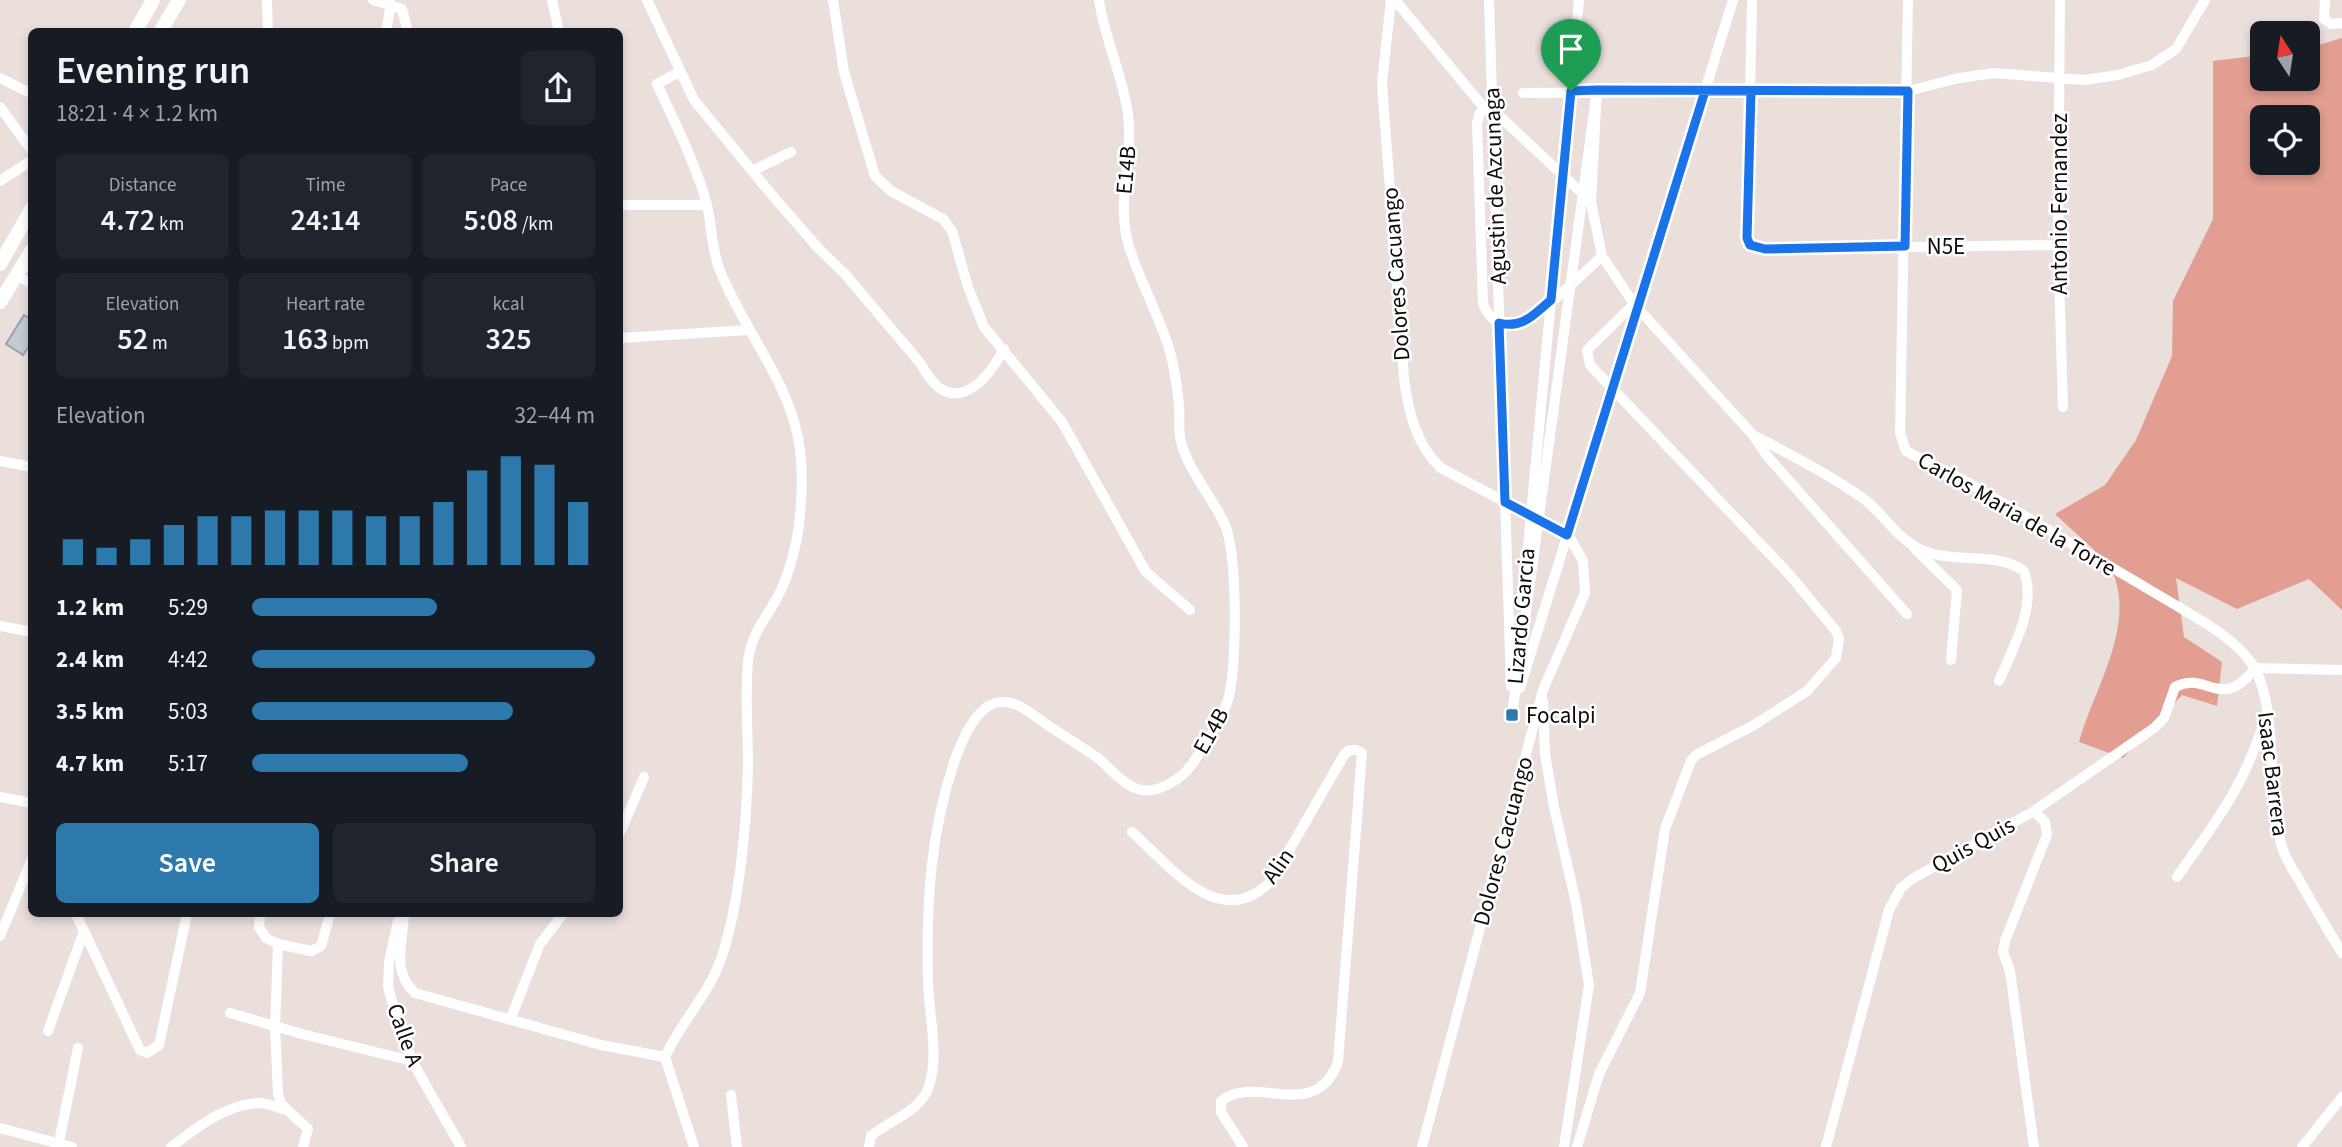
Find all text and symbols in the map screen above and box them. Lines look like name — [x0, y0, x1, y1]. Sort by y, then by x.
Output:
pin — [1541, 19, 1601, 91]
north arrow — [2250, 21, 2320, 91]
map controls — [2250, 21, 2320, 175]
icon: arrive — [1552, 30, 1590, 68]
text: Evening run — [56, 44, 250, 98]
button: share — [521, 51, 595, 125]
street label: Agustin de Azcunaga — [1475, 87, 1515, 285]
text: 18:21 · 4 × 1.2 km — [56, 97, 218, 130]
button: locate — [2250, 105, 2320, 175]
street label: Antonio Fernandez — [2043, 113, 2076, 295]
street label: E14B — [1107, 144, 1145, 196]
text: Distance — [109, 172, 176, 199]
text: Time — [305, 172, 346, 199]
text: Pace — [490, 172, 527, 199]
street label: Dolores Cacuango — [1373, 186, 1419, 362]
text: 4.72 — [101, 199, 155, 242]
text: 24:14 — [291, 199, 360, 242]
text: 5:08 — [463, 199, 518, 242]
text: km — [155, 211, 184, 238]
text: /km — [518, 211, 554, 238]
street label: N5E — [1927, 230, 1965, 263]
text: Elevation — [106, 291, 179, 318]
text: Heart rate — [286, 291, 365, 318]
text: kcal — [493, 291, 524, 318]
text: 52 — [117, 318, 148, 361]
text: 163 — [282, 318, 328, 361]
text: 325 — [485, 318, 532, 361]
text: m — [148, 330, 168, 357]
text: bpm — [328, 330, 369, 357]
text: Elevation — [56, 399, 146, 432]
text: 32–44 m — [515, 399, 595, 432]
street label: Carlos Maria de la Torre — [1911, 444, 2123, 584]
street label: Lizardo Garcia — [1499, 547, 1543, 685]
text: 1.2 km — [56, 591, 124, 624]
text: 5:29 — [168, 591, 208, 624]
text: 2.4 km — [56, 643, 124, 676]
text: 4:42 — [168, 643, 208, 676]
text: 3.5 km — [56, 695, 124, 728]
text: 5:03 — [168, 695, 208, 728]
place label: Focalpi — [1526, 699, 1596, 732]
street label: E14B — [1185, 702, 1237, 760]
marker: Focalpi — [1504, 707, 1520, 723]
street label: Isaac Barrera — [2249, 710, 2297, 838]
text: 4.7 km — [56, 747, 124, 780]
text: 5:17 — [168, 747, 208, 780]
street label: Dolores Cacuango — [1465, 753, 1541, 929]
street label: Quis Quis — [1925, 809, 2021, 881]
button: Save — [56, 823, 319, 903]
button: Share — [333, 823, 595, 903]
street label: Alin — [1254, 842, 1302, 890]
street label: Calle A — [378, 999, 432, 1072]

